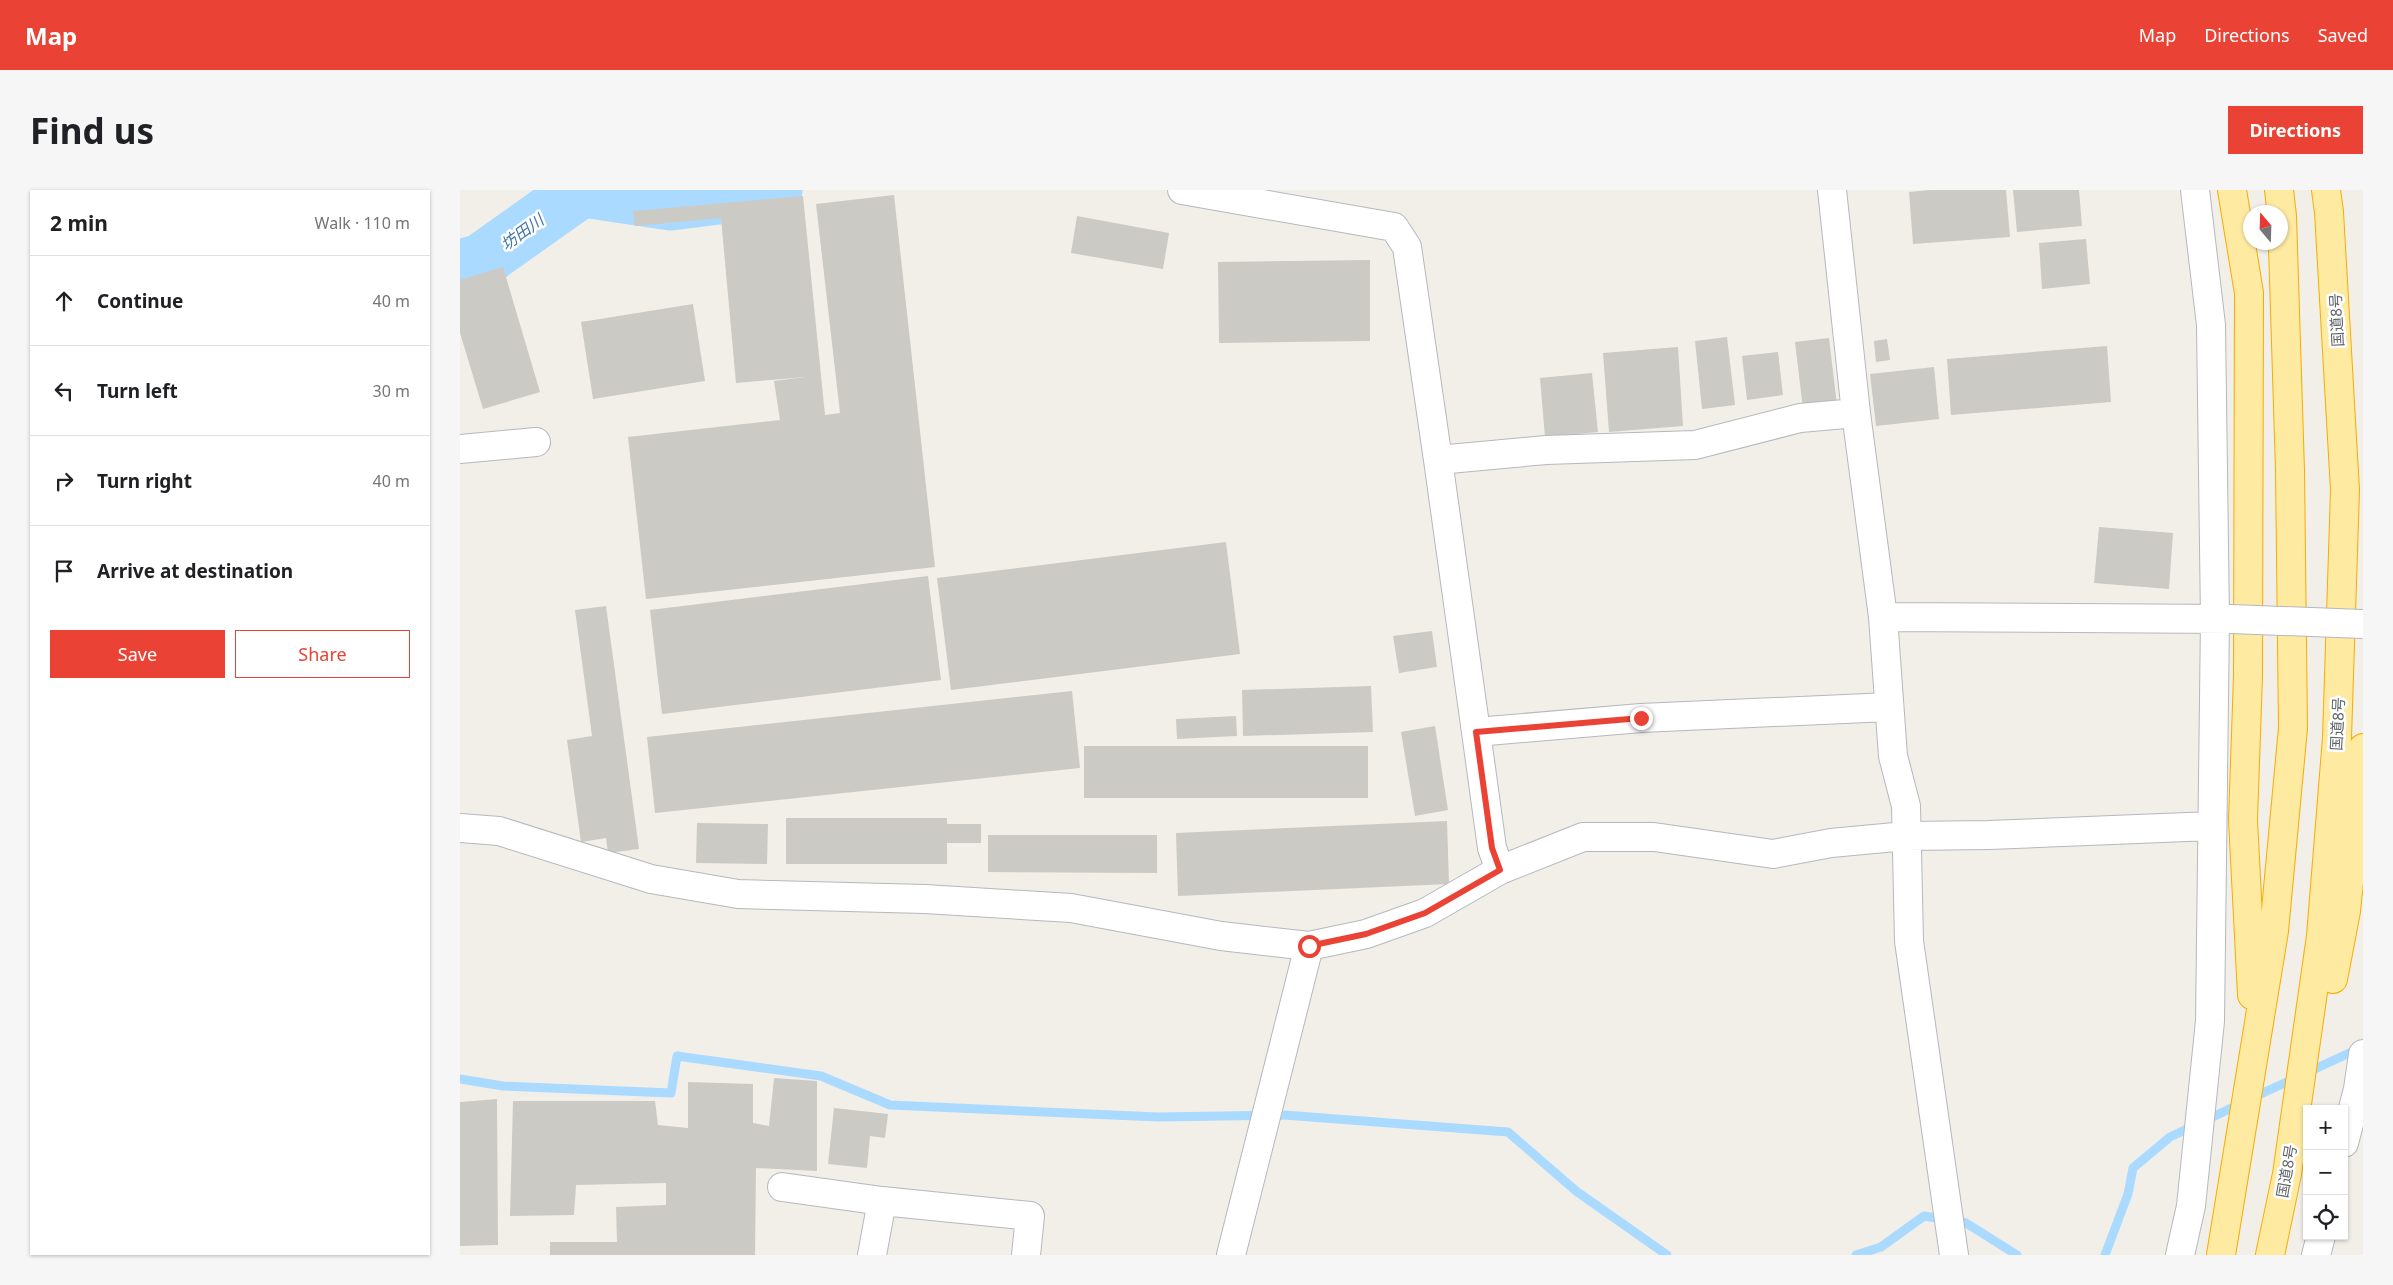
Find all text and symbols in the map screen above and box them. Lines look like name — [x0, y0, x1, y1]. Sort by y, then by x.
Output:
text: Map — [25, 19, 77, 52]
text: Map — [2139, 23, 2176, 47]
text: Directions — [2204, 23, 2290, 47]
text: Saved — [2318, 23, 2368, 47]
button: Directions — [2228, 106, 2363, 154]
text: Find us — [30, 107, 154, 154]
north arrow — [2243, 205, 2288, 250]
water label: 坊田川 — [496, 208, 549, 255]
text: 2 min — [50, 209, 108, 237]
text: Walk · 110 m — [315, 212, 410, 234]
icon: ahead — [50, 287, 78, 315]
text: Continue — [97, 288, 183, 314]
text: 40 m — [373, 290, 410, 312]
street label: 国道8号 — [2325, 293, 2347, 347]
icon: left — [50, 377, 78, 405]
text: Turn left — [97, 378, 178, 404]
text: 30 m — [373, 380, 410, 402]
icon: right — [50, 467, 78, 495]
text: Turn right — [97, 468, 192, 494]
text: 40 m — [373, 470, 410, 492]
icon: arrive — [50, 557, 78, 585]
text: Arrive at destination — [97, 558, 293, 584]
button: Save — [50, 630, 225, 678]
button: Share — [235, 630, 410, 678]
street label: 国道8号 — [2326, 697, 2348, 751]
route end — [1630, 707, 1653, 730]
route start — [1298, 935, 1321, 958]
map controls — [2303, 1105, 2348, 1240]
button: + — [2303, 1105, 2348, 1150]
street label: 国道8号 — [2271, 1143, 2301, 1199]
button: − — [2303, 1150, 2348, 1195]
button: locate — [2303, 1195, 2348, 1240]

